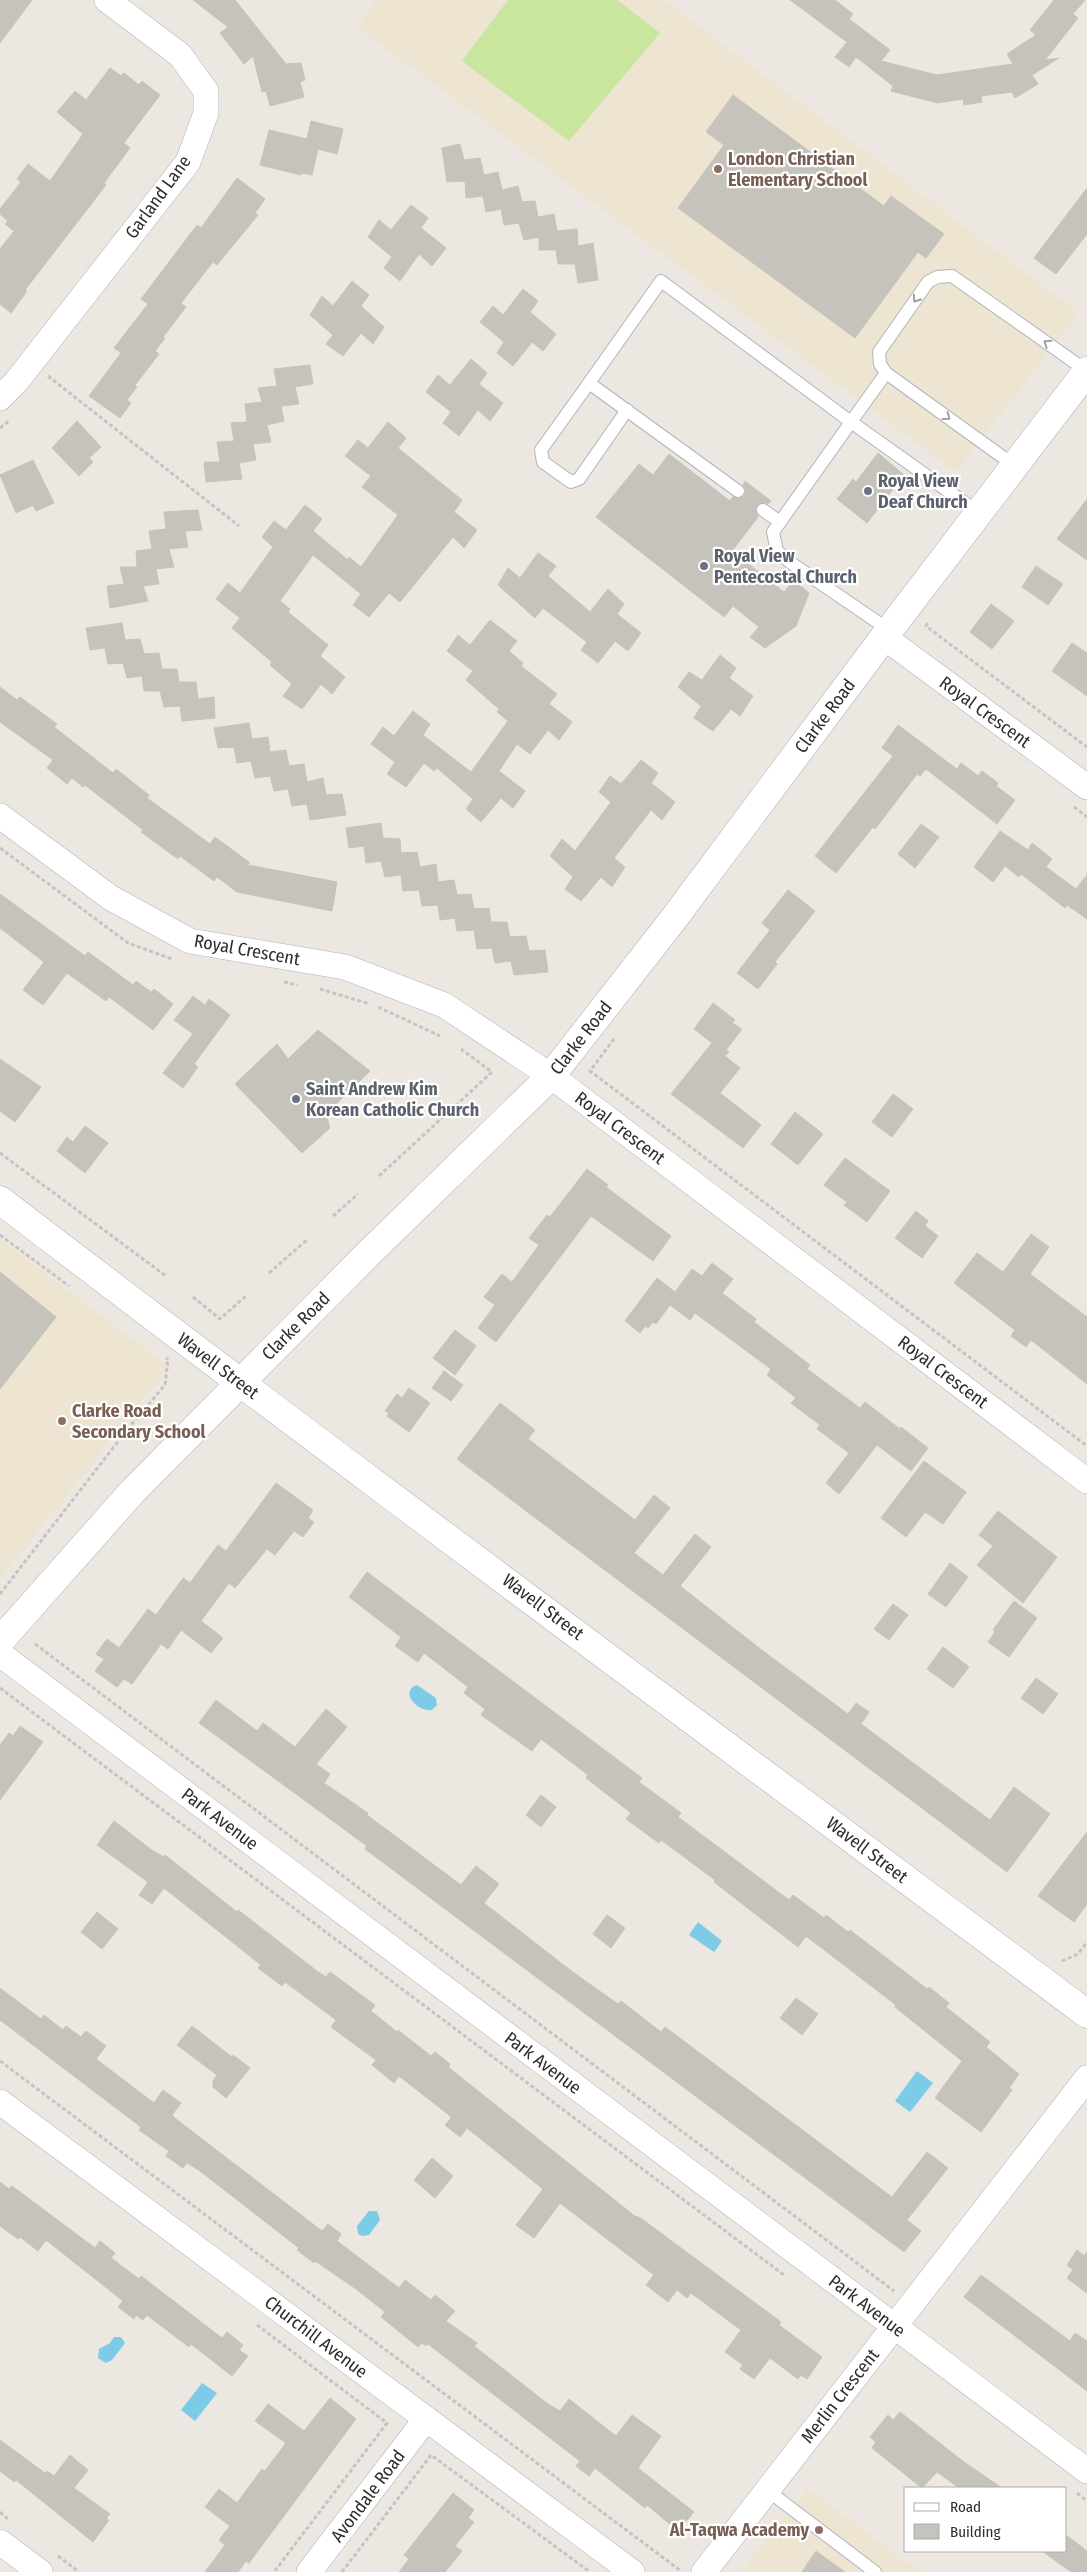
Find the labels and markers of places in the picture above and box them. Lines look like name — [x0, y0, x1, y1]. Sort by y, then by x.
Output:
place label: London Christian Elementary School — [728, 148, 867, 191]
marker: London Christian Elementary School — [712, 163, 724, 175]
place label: Royal View Deaf Church — [878, 470, 968, 513]
marker: Royal View Deaf Church — [862, 485, 874, 497]
place label: Royal View Pentecostal Church — [714, 545, 857, 588]
marker: Royal View Pentecostal Church — [698, 560, 710, 572]
place label: Saint Andrew Kim Korean Catholic Church — [306, 1078, 479, 1121]
marker: Saint Andrew Kim Korean Catholic Church — [290, 1093, 302, 1105]
place label: Clarke Road Secondary School — [72, 1400, 206, 1443]
marker: Clarke Road Secondary School — [56, 1415, 68, 1427]
place label: Al-Taqwa Academy — [669, 2519, 809, 2541]
marker: Al-Taqwa Academy — [813, 2524, 825, 2536]

